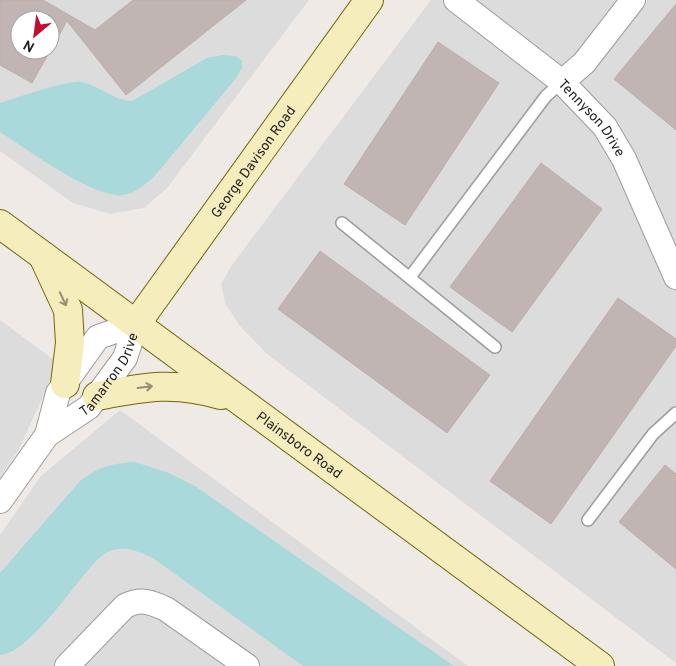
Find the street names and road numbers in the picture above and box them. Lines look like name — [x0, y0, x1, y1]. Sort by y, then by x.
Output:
street label: Tennyson Drive — [554, 76, 628, 160]
street label: George Davison Road — [208, 103, 300, 222]
street label: Tamarron Drive — [77, 331, 143, 421]
street label: Plainsboro Road — [252, 409, 345, 483]

